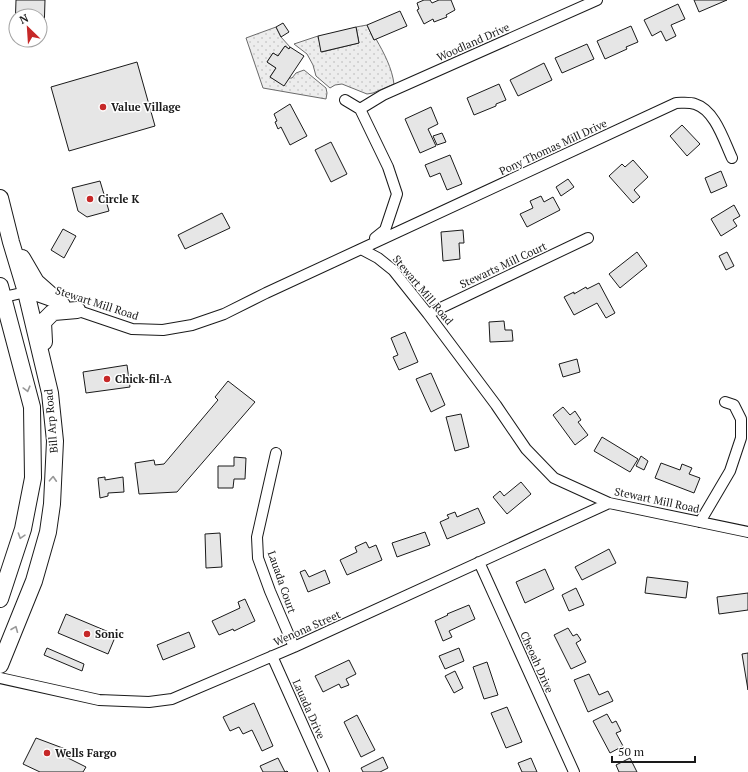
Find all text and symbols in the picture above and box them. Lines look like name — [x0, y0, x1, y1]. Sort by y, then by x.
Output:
north arrow — [8, 8, 48, 48]
text: N — [17, 11, 31, 27]
street label: Woodland Drive — [434, 20, 512, 64]
place label: Value Village — [111, 100, 181, 114]
marker: Value Village — [98, 102, 108, 112]
street label: Pony Thomas Mill Drive — [497, 116, 610, 178]
place label: Circle K — [98, 192, 139, 206]
marker: Circle K — [85, 194, 95, 204]
street label: Stewarts Mill Court — [457, 239, 549, 291]
street label: Stewart Mill Road — [390, 252, 456, 328]
street label: Stewart Mill Road — [54, 283, 140, 323]
place label: Chick-fil-A — [115, 372, 173, 386]
marker: Chick-fil-A — [102, 374, 112, 384]
one-way arrow — [22, 385, 31, 392]
street label: Bill Arp Road — [41, 388, 61, 454]
one-way arrow — [49, 476, 57, 482]
street label: Stewart Mill Road — [613, 484, 701, 516]
one-way arrow — [17, 533, 26, 540]
street label: Lauada Court — [265, 549, 299, 615]
street label: Wenona Street — [271, 607, 343, 649]
one-way arrow — [10, 625, 18, 632]
place label: Sonic — [95, 627, 124, 641]
marker: Sonic — [82, 629, 92, 639]
street label: Cheoah Drive — [517, 629, 557, 695]
street label: Lauada Drive — [290, 677, 329, 742]
scale bar — [612, 738, 695, 764]
text: 50 m — [618, 744, 645, 759]
place label: Wells Fargo — [55, 746, 117, 760]
marker: Wells Fargo — [42, 748, 52, 758]

